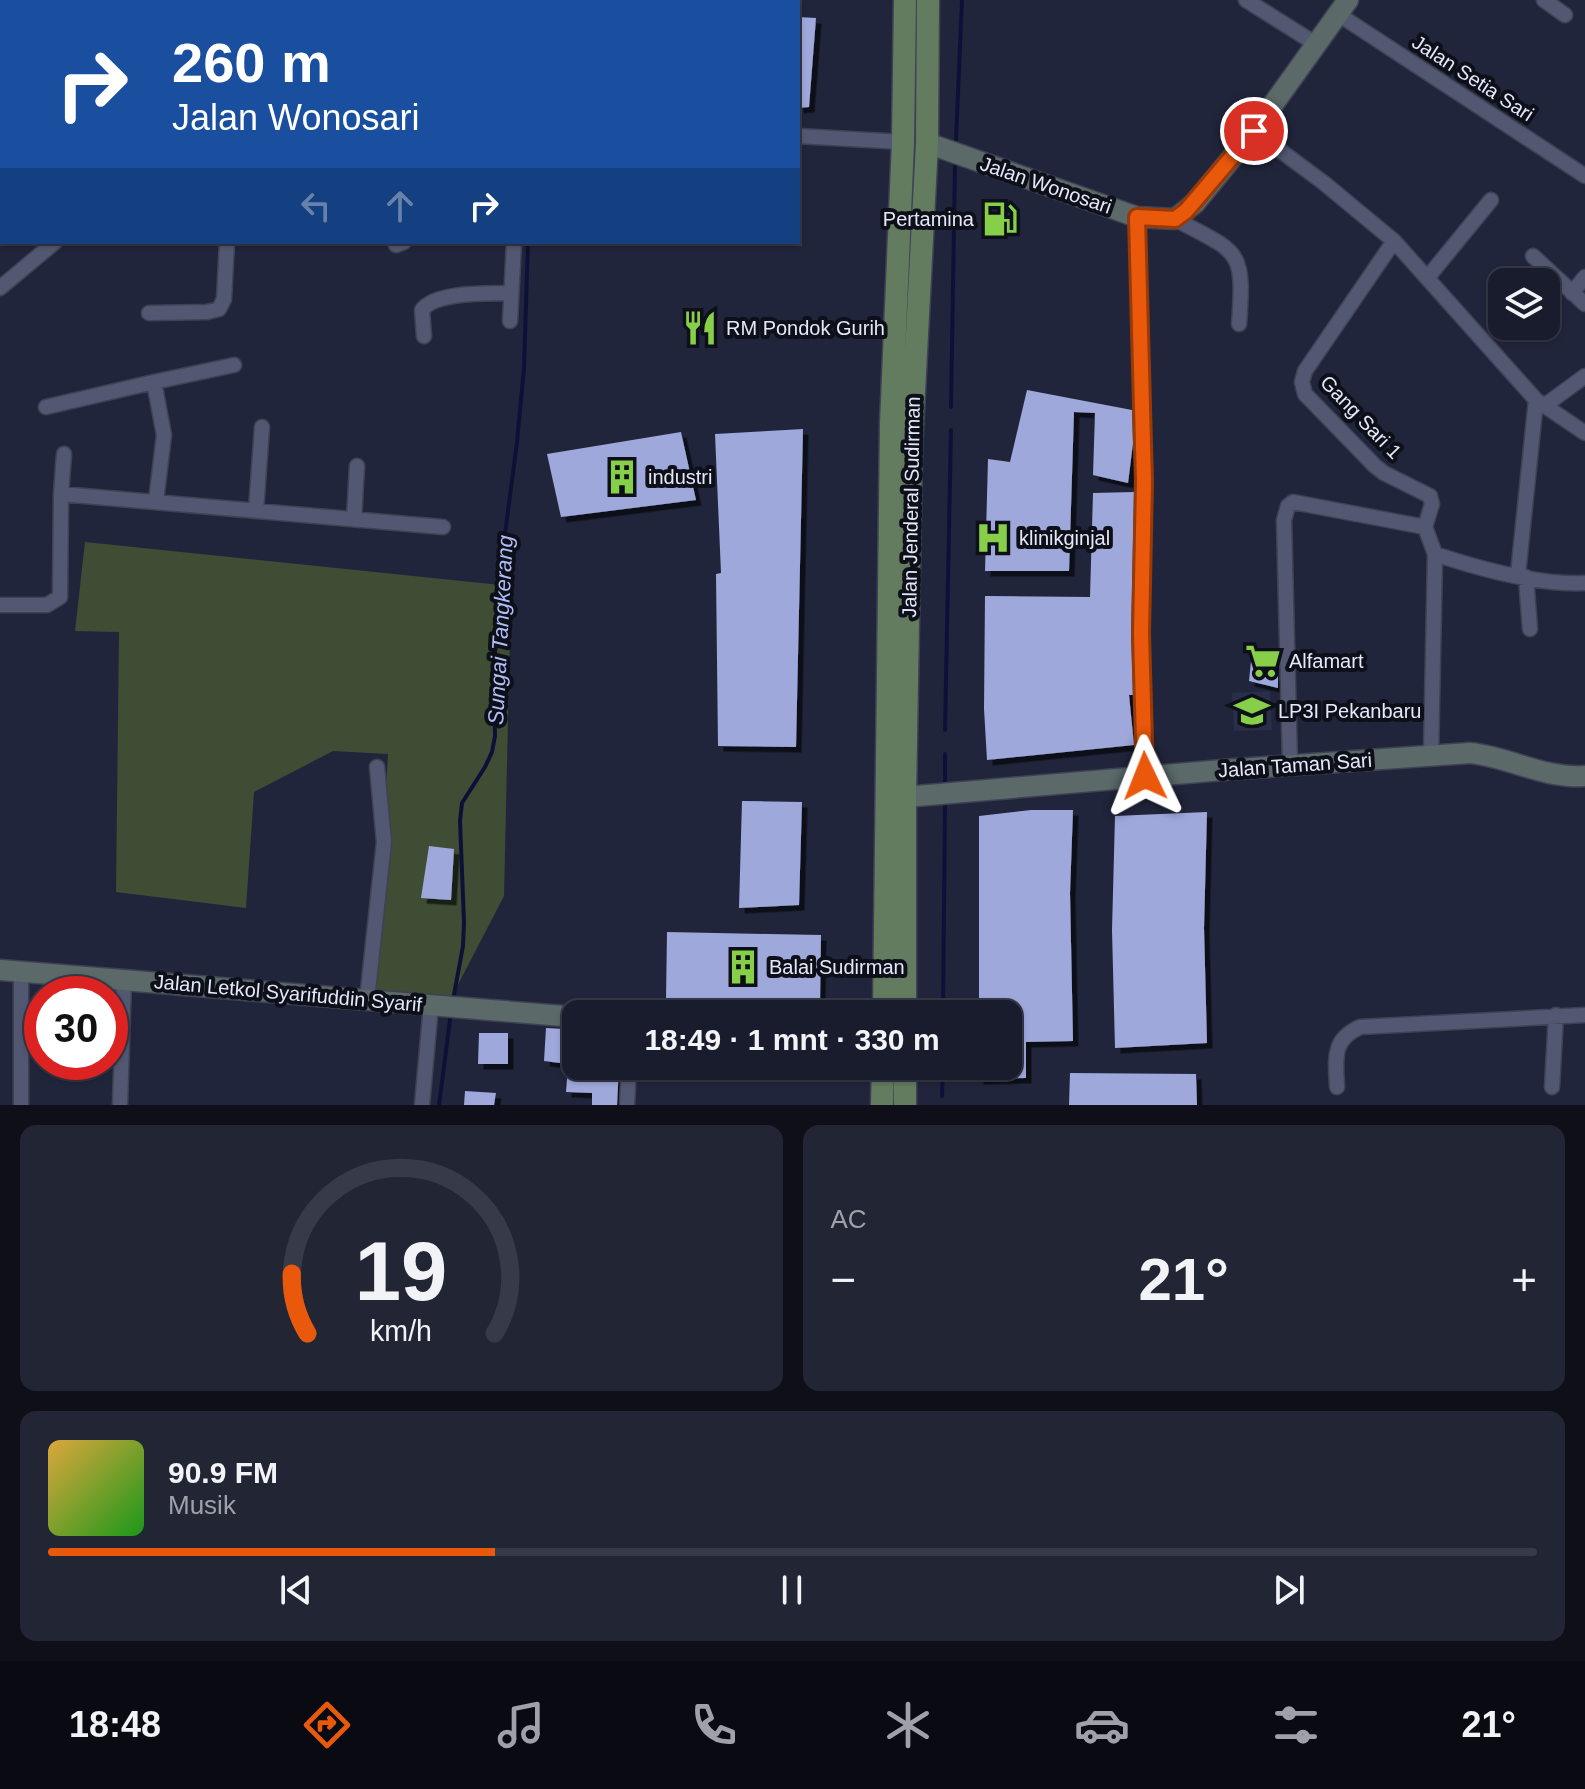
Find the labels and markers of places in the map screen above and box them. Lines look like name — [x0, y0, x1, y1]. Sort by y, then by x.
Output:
pin — [1220, 97, 1288, 165]
fuel station icon: Pertamina — [981, 200, 1019, 238]
place label: Pertamina — [883, 208, 975, 230]
restaurant icon: RM Pondok Gurih — [681, 309, 719, 347]
place label: RM Pondok Gurih — [726, 317, 885, 339]
building icon: industri — [603, 458, 641, 496]
place label: industri — [648, 466, 712, 488]
hospital icon: klinikginjal — [974, 519, 1012, 557]
place label: klinikginjal — [1019, 527, 1110, 549]
supermarket icon: Alfamart — [1244, 642, 1282, 680]
place label: Alfamart — [1289, 650, 1364, 672]
school or university icon: LP3I Pekanbaru — [1233, 692, 1271, 730]
place label: LP3I Pekanbaru — [1278, 700, 1421, 722]
building icon: Balai Sudirman — [724, 948, 762, 986]
place label: Balai Sudirman — [769, 956, 905, 978]

